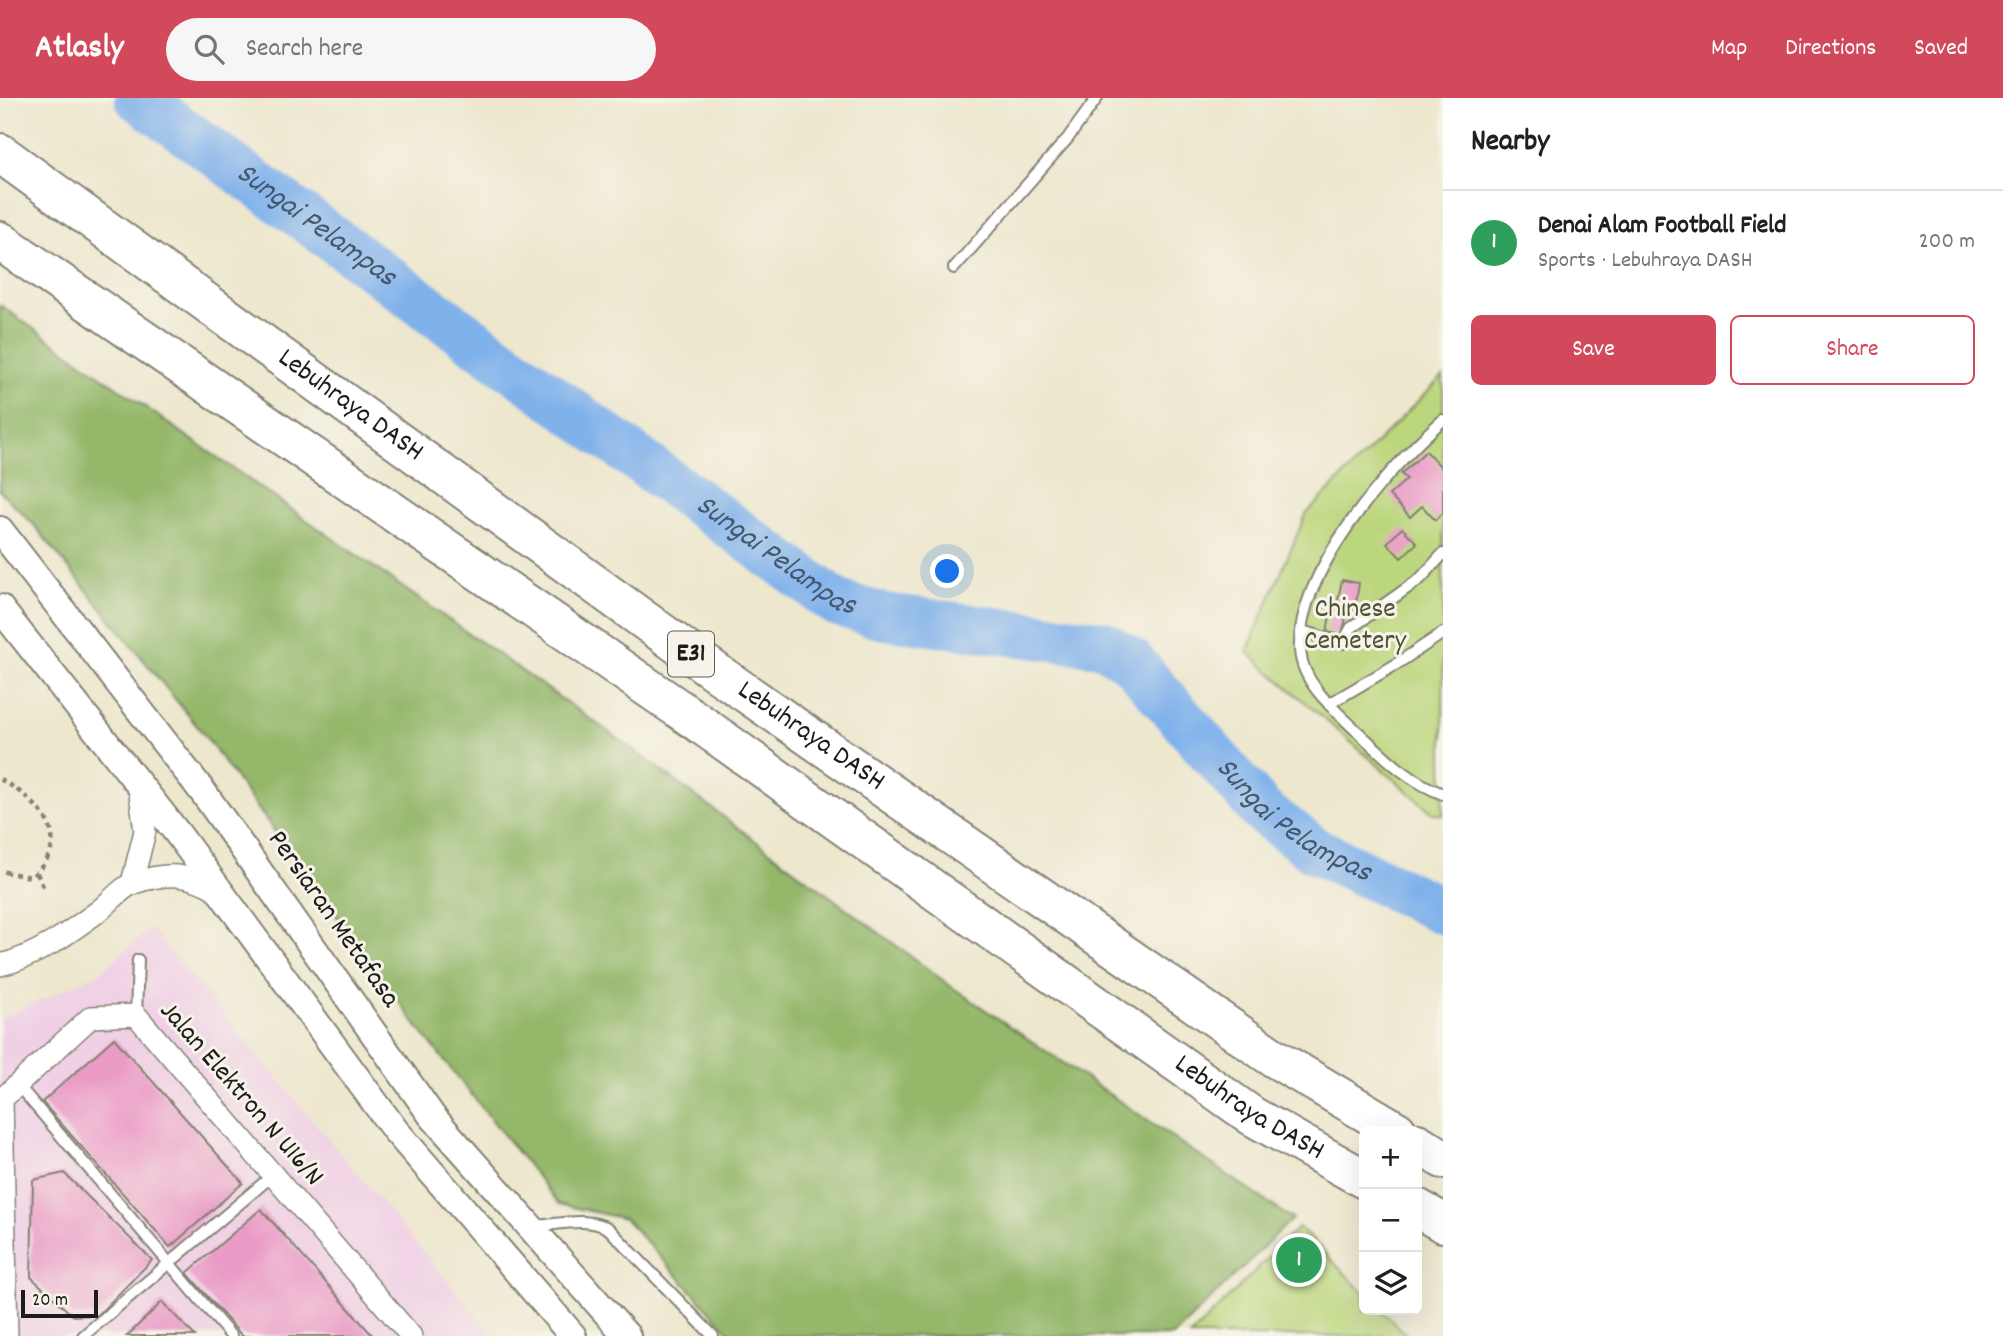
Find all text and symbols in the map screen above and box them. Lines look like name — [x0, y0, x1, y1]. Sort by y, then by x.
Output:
search box — [166, 18, 656, 81]
text: Atlasly — [35, 26, 124, 73]
icon: search — [190, 30, 228, 68]
text: Search here — [246, 31, 363, 68]
text: Map — [1711, 32, 1747, 66]
text: Directions — [1785, 32, 1876, 66]
text: Saved — [1914, 32, 1968, 66]
text: Nearby — [1471, 122, 1549, 165]
water label: Sungai Pelampas — [226, 154, 406, 300]
text: Denai Alam Football Field — [1538, 208, 1786, 245]
text: 1 — [1491, 226, 1497, 259]
text: 200 m — [1919, 226, 1975, 259]
text: Sports · Lebuhraya DASH — [1538, 245, 1752, 278]
button: Save — [1471, 315, 1716, 385]
button: Share — [1730, 315, 1975, 385]
street label: Lebuhraya DASH — [269, 340, 431, 473]
water label: Sungai Pelampas — [686, 486, 862, 629]
your location — [930, 554, 964, 588]
park label: Chinese Cemetery — [1304, 591, 1407, 663]
road number: E31 — [668, 632, 714, 676]
street label: Lebuhraya DASH — [728, 672, 892, 803]
water label: Sungai Pelampas — [1204, 749, 1379, 896]
street label: Persiaran Metafasa — [256, 823, 409, 1018]
street label: Jalan Elektron N U16/N — [148, 994, 332, 1196]
street label: Lebuhraya DASH — [1165, 1046, 1331, 1172]
map controls — [1359, 1126, 1422, 1315]
button: + — [1359, 1126, 1422, 1189]
button: − — [1359, 1189, 1422, 1252]
pin: 1 — [1276, 1234, 1322, 1286]
button: layers — [1359, 1252, 1422, 1315]
scale bar — [21, 1287, 98, 1319]
text: 20 m — [32, 1288, 68, 1315]

